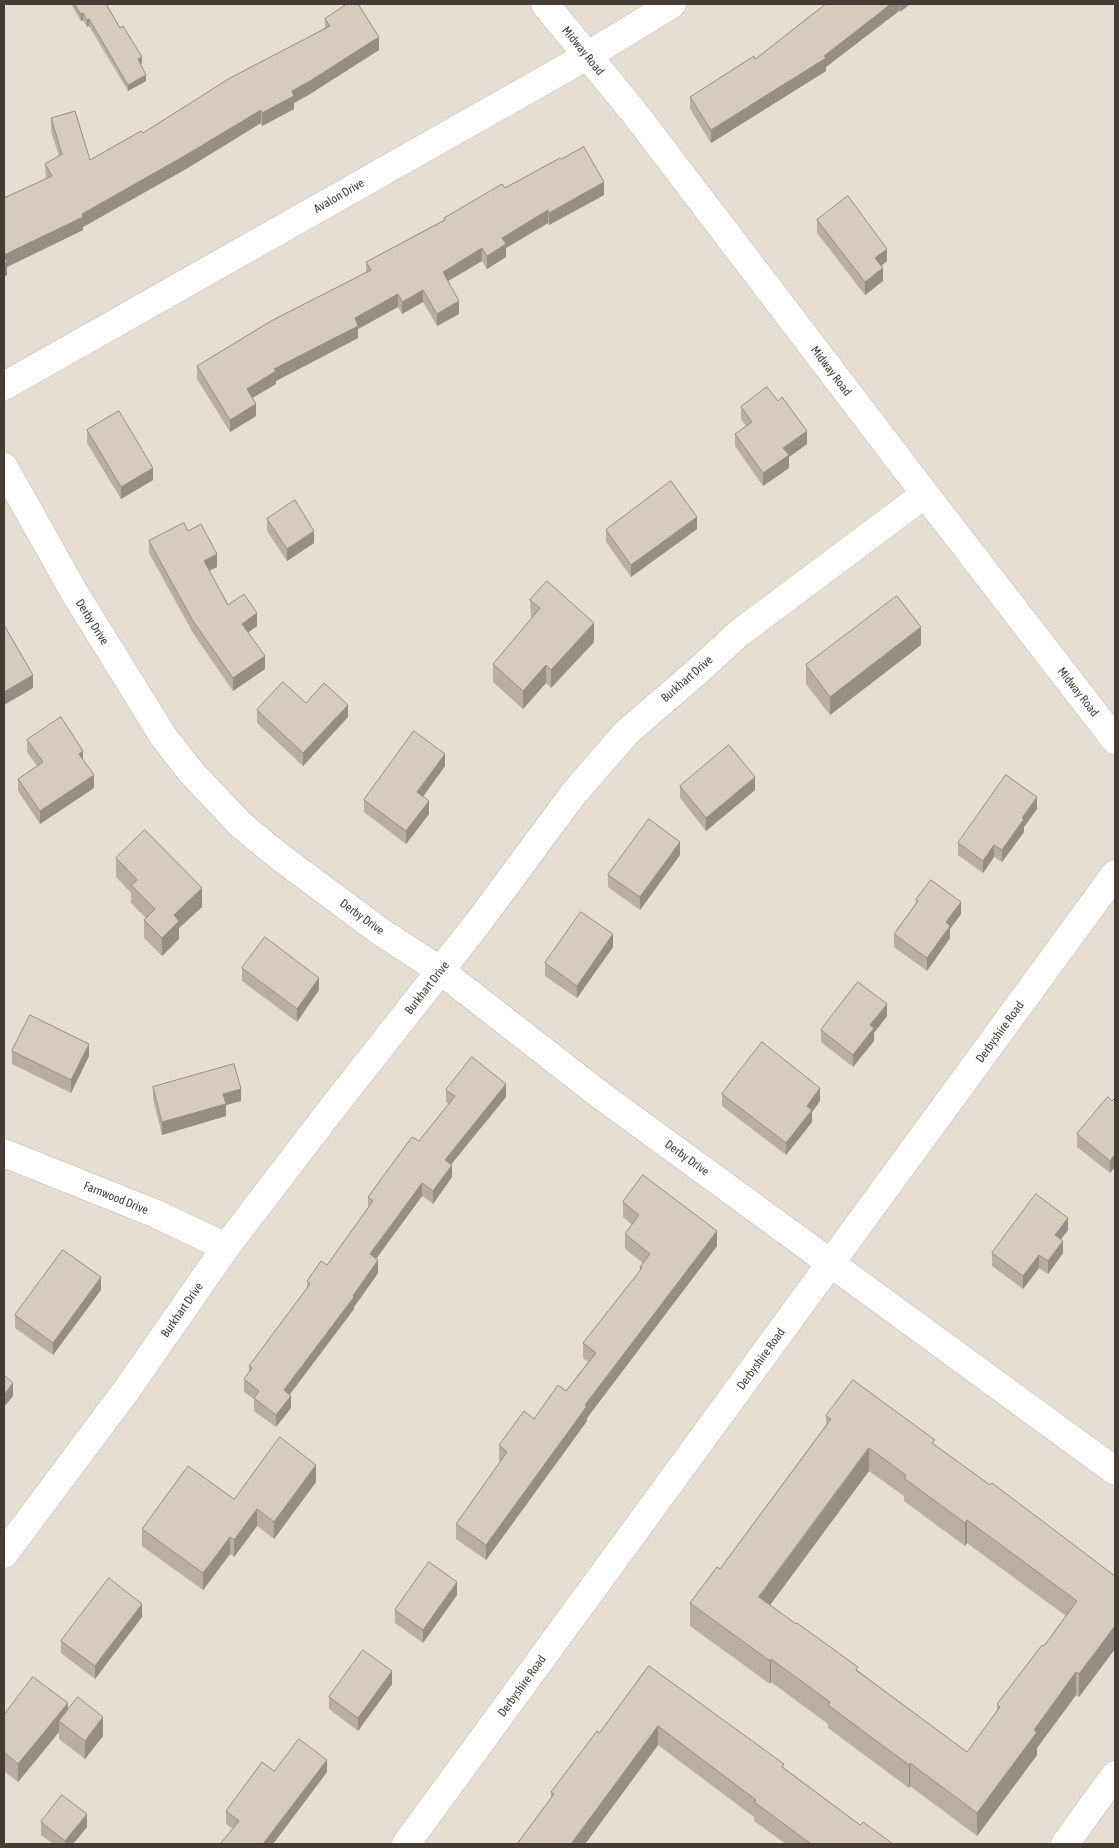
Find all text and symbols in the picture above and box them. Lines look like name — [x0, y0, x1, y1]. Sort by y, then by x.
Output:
street label: Midway Road — [559, 24, 607, 78]
street label: Avalon Drive — [311, 176, 367, 216]
street label: Midway Road — [808, 343, 854, 399]
street label: Derby Drive — [72, 596, 112, 648]
street label: Burkhart Drive — [658, 653, 716, 705]
street label: Midway Road — [1054, 664, 1102, 720]
street label: Derby Drive — [337, 896, 387, 938]
street label: Burkhart Drive — [402, 959, 452, 1017]
street label: Derbyshire Road — [973, 998, 1027, 1066]
street label: Derby Drive — [662, 1137, 712, 1179]
street label: Farnwood Drive — [82, 1178, 150, 1218]
street label: Burkhart Drive — [158, 1280, 206, 1340]
street label: Derbyshire Road — [734, 1325, 788, 1393]
street label: Derbyshire Road — [495, 1652, 549, 1720]

